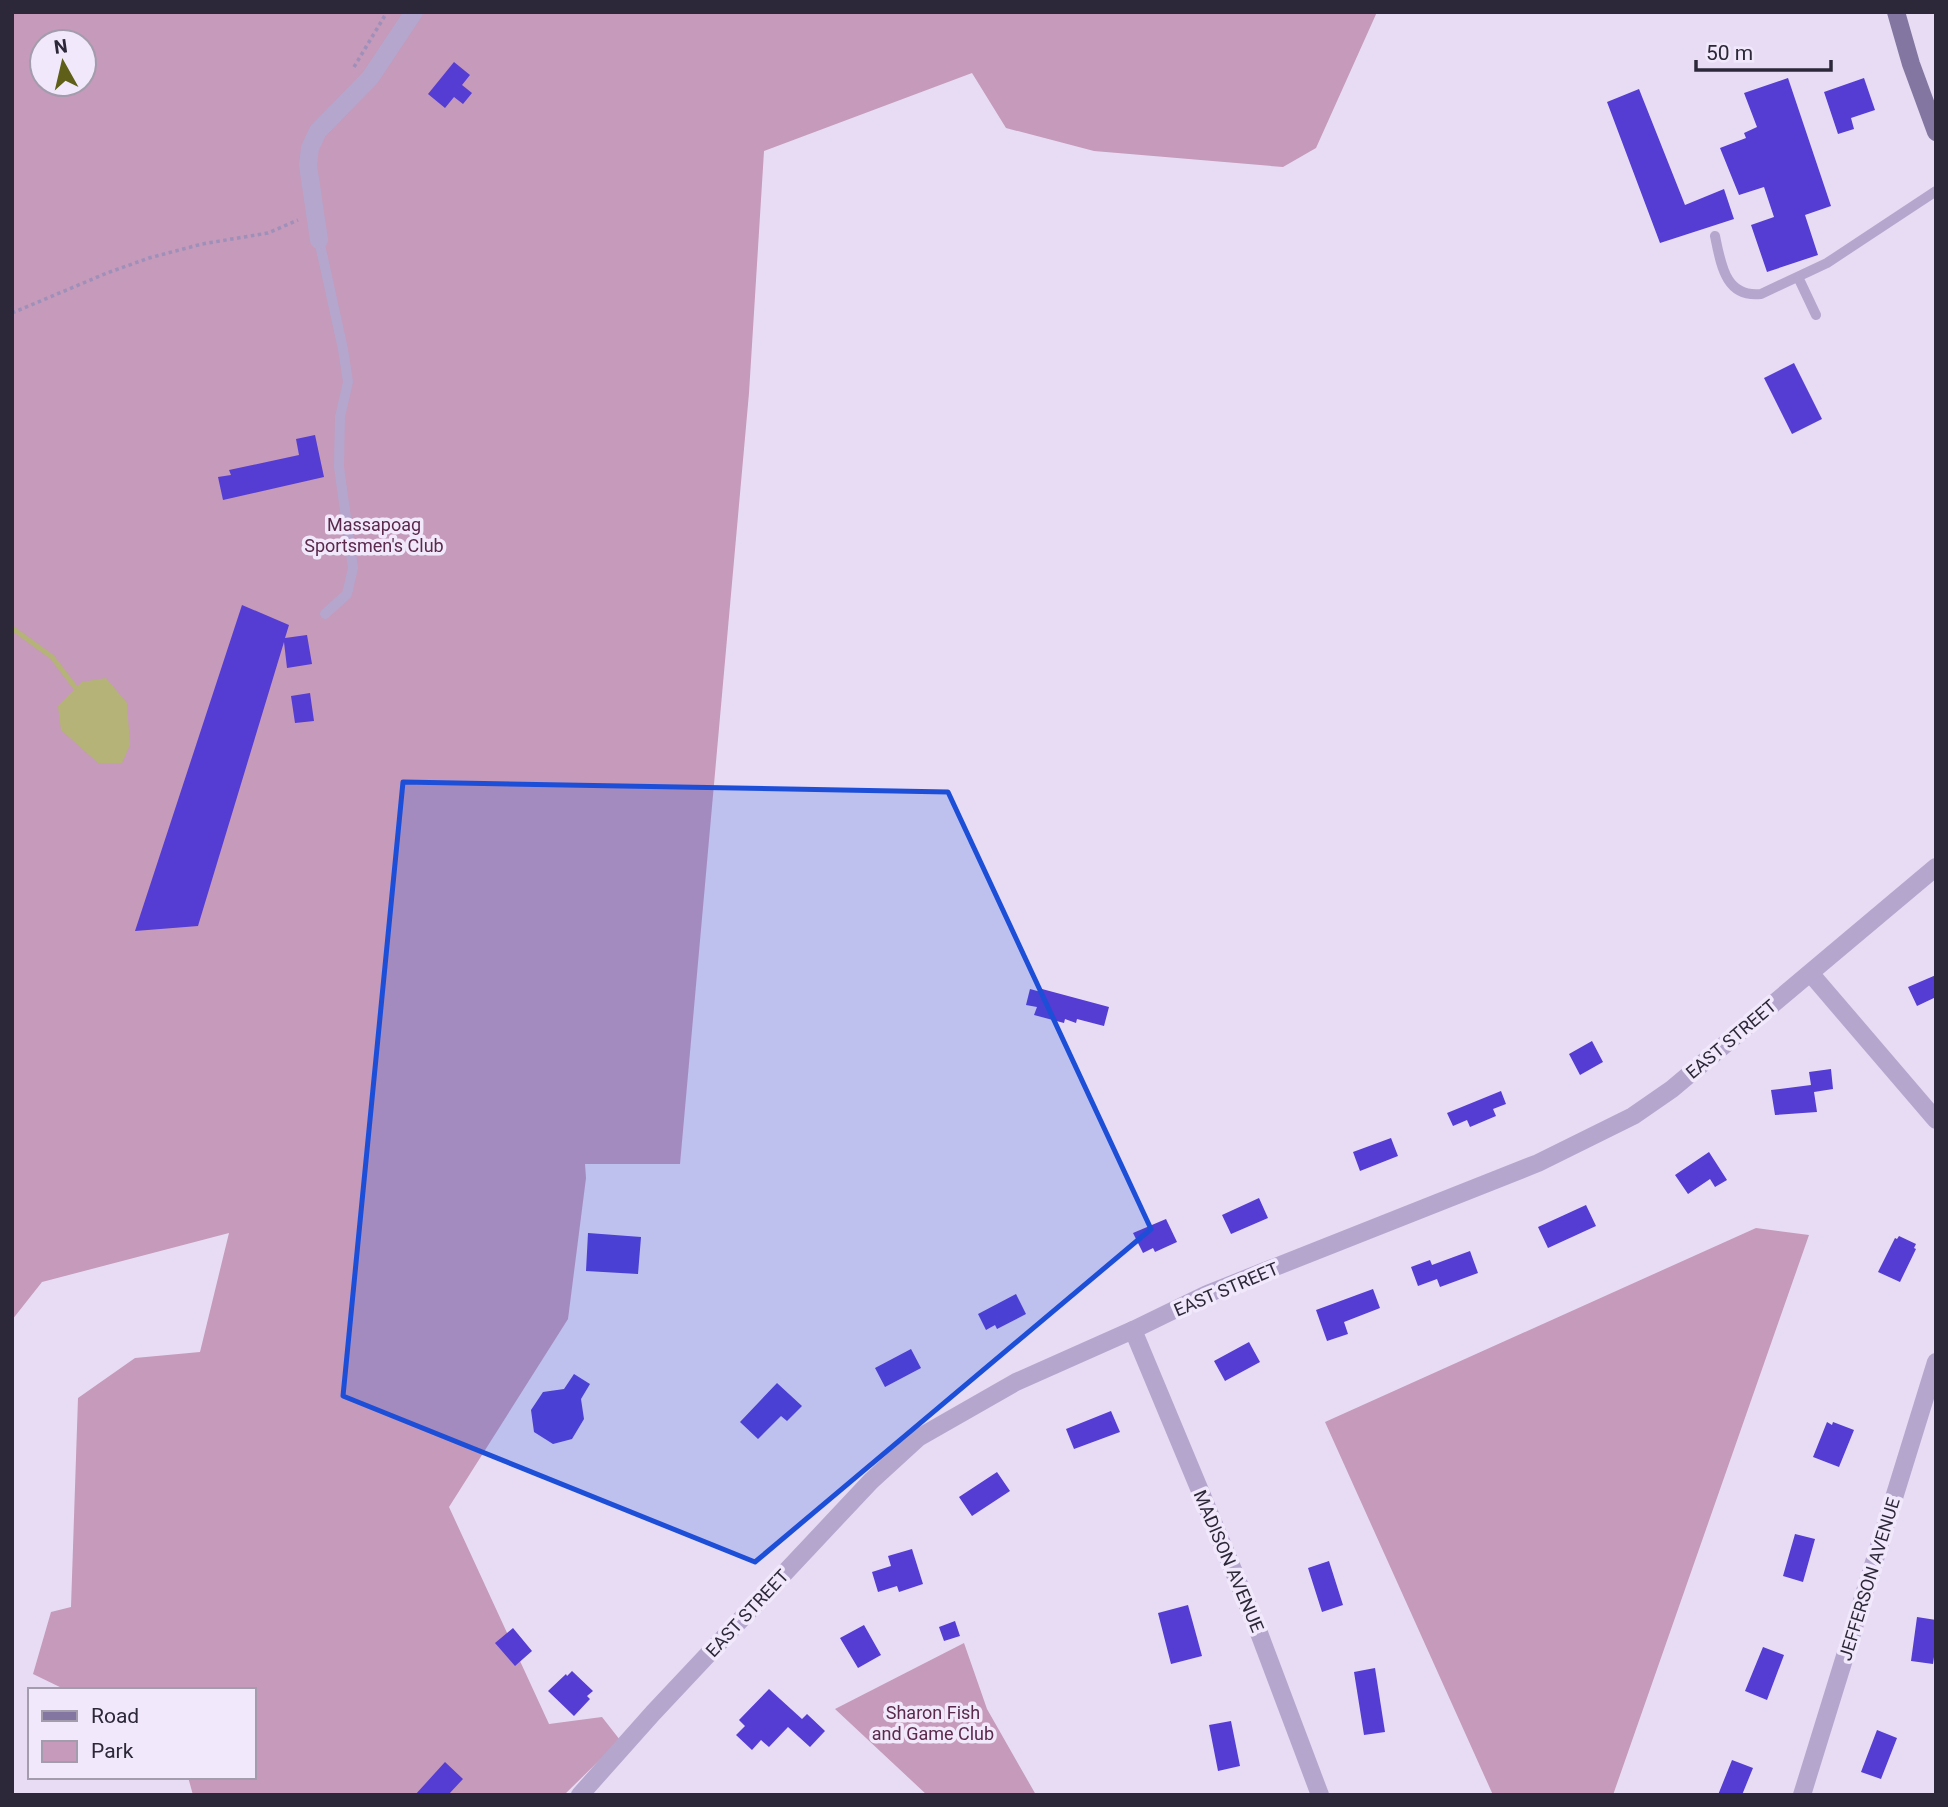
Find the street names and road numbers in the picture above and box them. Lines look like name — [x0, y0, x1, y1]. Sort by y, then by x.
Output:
street label: EAST STREET — [1682, 995, 1781, 1083]
street label: EAST STREET — [1171, 1257, 1282, 1320]
street label: MADISON AVENUE — [1190, 1487, 1268, 1635]
street label: JEFFERSON AVENUE — [1834, 1495, 1904, 1663]
street label: EAST STREET — [701, 1565, 793, 1661]

